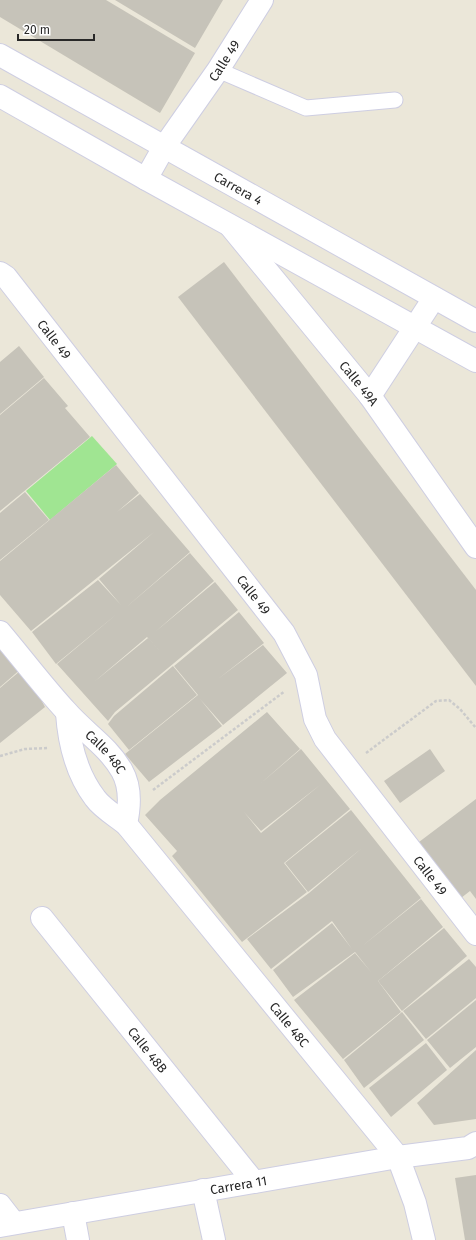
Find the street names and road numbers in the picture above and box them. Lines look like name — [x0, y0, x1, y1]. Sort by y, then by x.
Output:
street label: Calle 49 — [205, 37, 243, 84]
street label: Carrera 4 — [212, 169, 265, 208]
street label: Calle 49 — [35, 316, 75, 362]
street label: Calle 49A — [337, 358, 382, 409]
street label: Calle 49 — [234, 572, 274, 617]
street label: Calle 48C — [82, 727, 130, 777]
street label: Calle 49 — [411, 853, 451, 898]
street label: Calle 48C — [267, 999, 313, 1050]
street label: Calle 48B — [125, 1024, 171, 1076]
street label: Carrera 11 — [209, 1172, 268, 1197]

